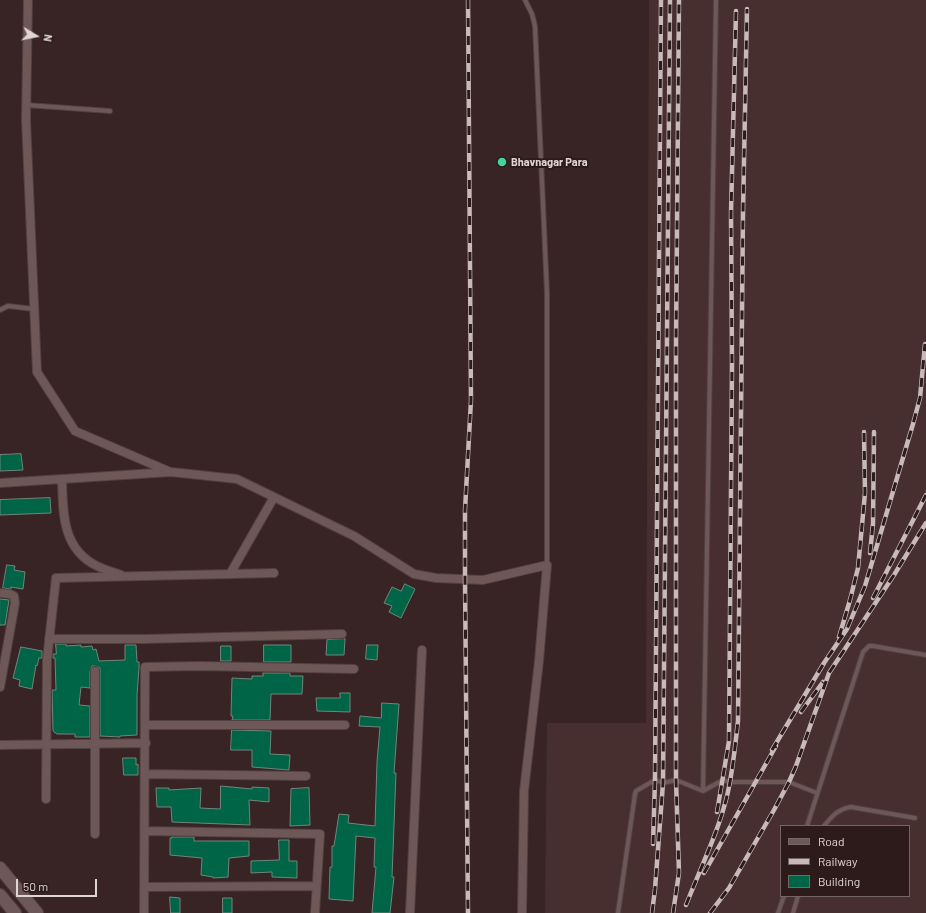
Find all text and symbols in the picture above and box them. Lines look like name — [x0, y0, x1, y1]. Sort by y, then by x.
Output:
north arrow — [16, 16, 56, 56]
text: N — [41, 33, 55, 43]
place label: Bhavnagar Para — [511, 155, 588, 169]
marker: Bhavnagar Para — [496, 156, 508, 168]
legend — [780, 825, 910, 897]
text: Road — [818, 834, 845, 848]
text: Railway — [818, 854, 857, 868]
scale bar — [18, 871, 99, 897]
text: Building — [818, 874, 860, 888]
text: 50 m — [23, 879, 48, 893]

